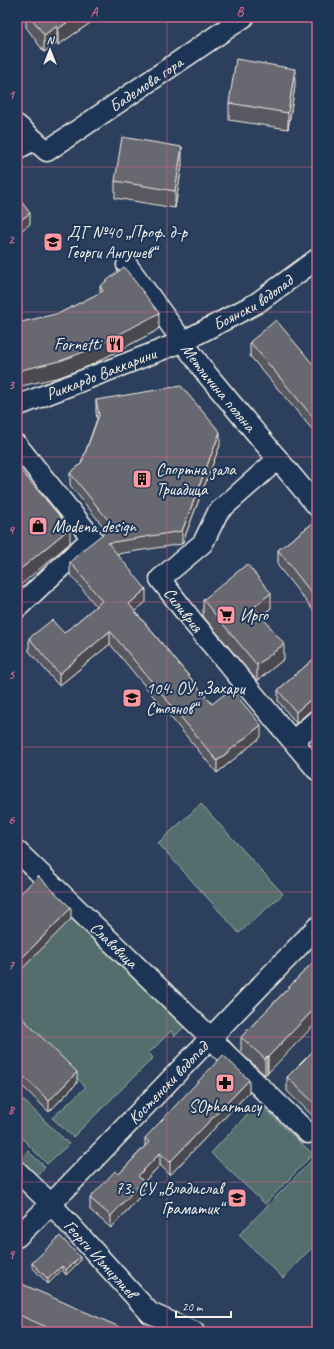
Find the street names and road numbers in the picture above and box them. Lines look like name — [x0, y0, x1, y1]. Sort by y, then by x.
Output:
street label: Бадемова гора — [105, 50, 188, 116]
street label: Боянски водопад — [209, 269, 298, 335]
street label: Метличина поляна — [177, 339, 262, 437]
street label: Риккардо Ваккарини — [43, 342, 160, 404]
street label: Силиврия — [159, 583, 208, 637]
street label: Славовица — [86, 917, 144, 974]
street label: Костенски водопад — [123, 1035, 214, 1128]
street label: Георги Измирлиев — [60, 1215, 144, 1305]

